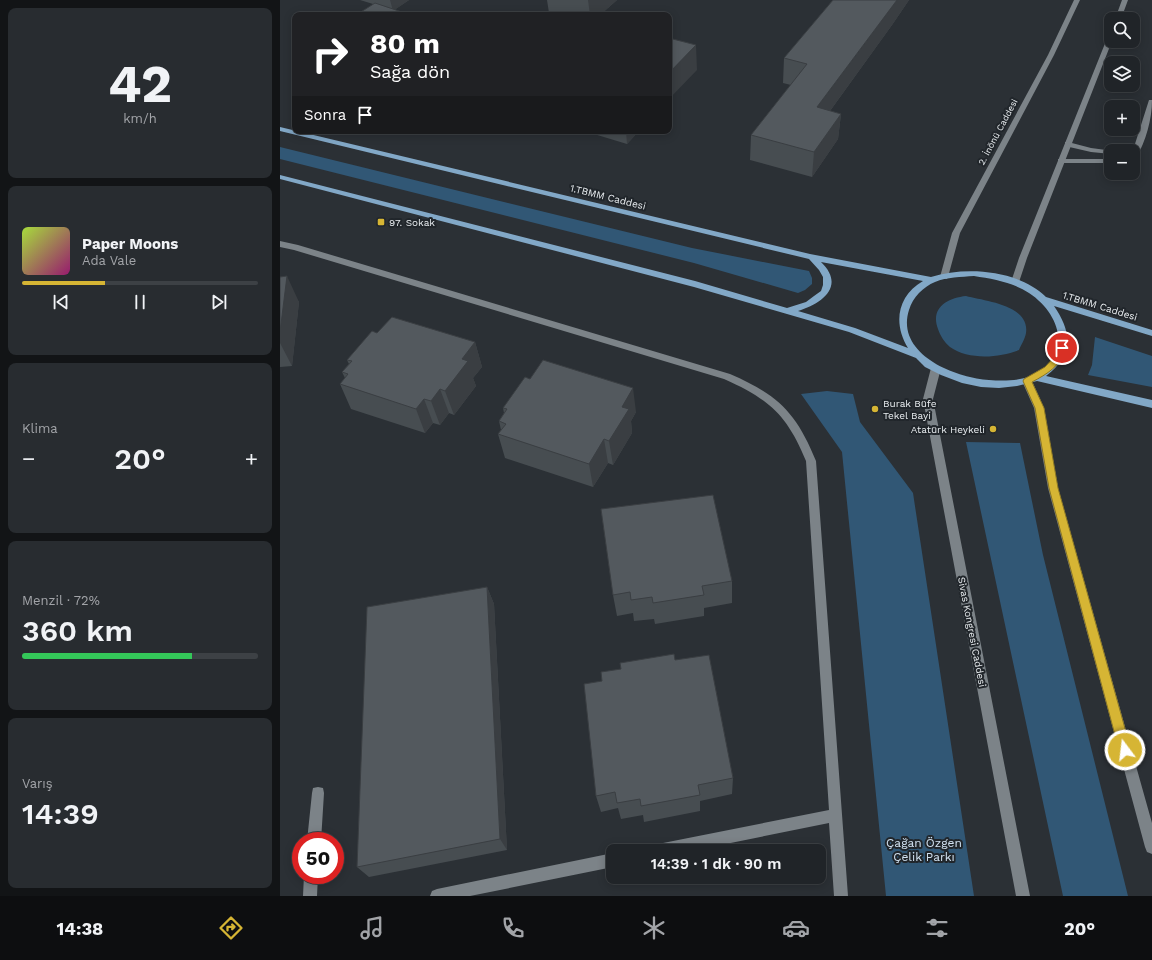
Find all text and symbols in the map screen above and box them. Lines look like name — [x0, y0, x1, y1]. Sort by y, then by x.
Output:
map controls — [1104, 12, 1140, 180]
button: search — [1104, 12, 1140, 48]
text: 80 m — [370, 27, 440, 60]
icon: right — [304, 28, 356, 80]
text: 42 — [108, 54, 172, 115]
button: layers — [1104, 56, 1140, 92]
text: Sağa dön — [370, 61, 450, 82]
street label: 2. İnönü Caddesi — [975, 97, 1020, 167]
button: + — [1104, 100, 1140, 136]
icon: arrive — [354, 104, 376, 126]
text: Sonra — [304, 106, 346, 124]
text: km/h — [123, 111, 157, 126]
button: − — [1104, 144, 1140, 180]
street label: 1.TBMM Caddesi — [569, 182, 647, 212]
marker: 97. Sokak — [376, 217, 386, 227]
place label: 97. Sokak — [389, 217, 435, 228]
text: Paper Moons — [82, 235, 178, 253]
text: Ada Vale — [82, 253, 136, 268]
street label: 1.TBMM Caddesi — [1061, 289, 1139, 323]
icon: previous — [50, 291, 72, 313]
icon: pause — [129, 291, 151, 313]
icon: next — [208, 291, 230, 313]
pin — [1045, 331, 1079, 365]
icon: arrive — [1051, 337, 1073, 359]
place label: Burak Büfe Tekel Bayi — [883, 398, 937, 421]
marker: Burak Büfe Tekel Bayi — [870, 404, 880, 414]
text: Klima — [22, 421, 58, 436]
place label: Atatürk Heykeli — [911, 424, 985, 435]
marker: Atatürk Heykeli — [988, 424, 998, 434]
text: 20° — [114, 441, 166, 476]
text: − — [22, 446, 35, 471]
text: + — [245, 446, 258, 471]
street label: Sivas Kongresi Caddesi — [956, 576, 988, 688]
text: Menzil · 72% — [22, 593, 100, 608]
text: 360 km — [22, 613, 133, 648]
position arrow — [1104, 729, 1146, 771]
text: Varış — [22, 776, 53, 791]
text: 14:39 — [22, 796, 99, 831]
speed limit sign: 50 — [292, 832, 344, 884]
park label: Çağan Özgen Çelik Parkı — [886, 836, 962, 864]
text: 14:39 · 1 dk · 90 m — [651, 855, 781, 873]
icon: directions — [217, 914, 245, 942]
icon: music — [358, 914, 386, 942]
icon: phone — [499, 914, 527, 942]
icon: climate — [640, 914, 668, 942]
icon: car — [782, 914, 810, 942]
icon: filters — [923, 914, 951, 942]
text: 14:38 — [57, 918, 103, 939]
text: 20° — [1064, 918, 1095, 939]

